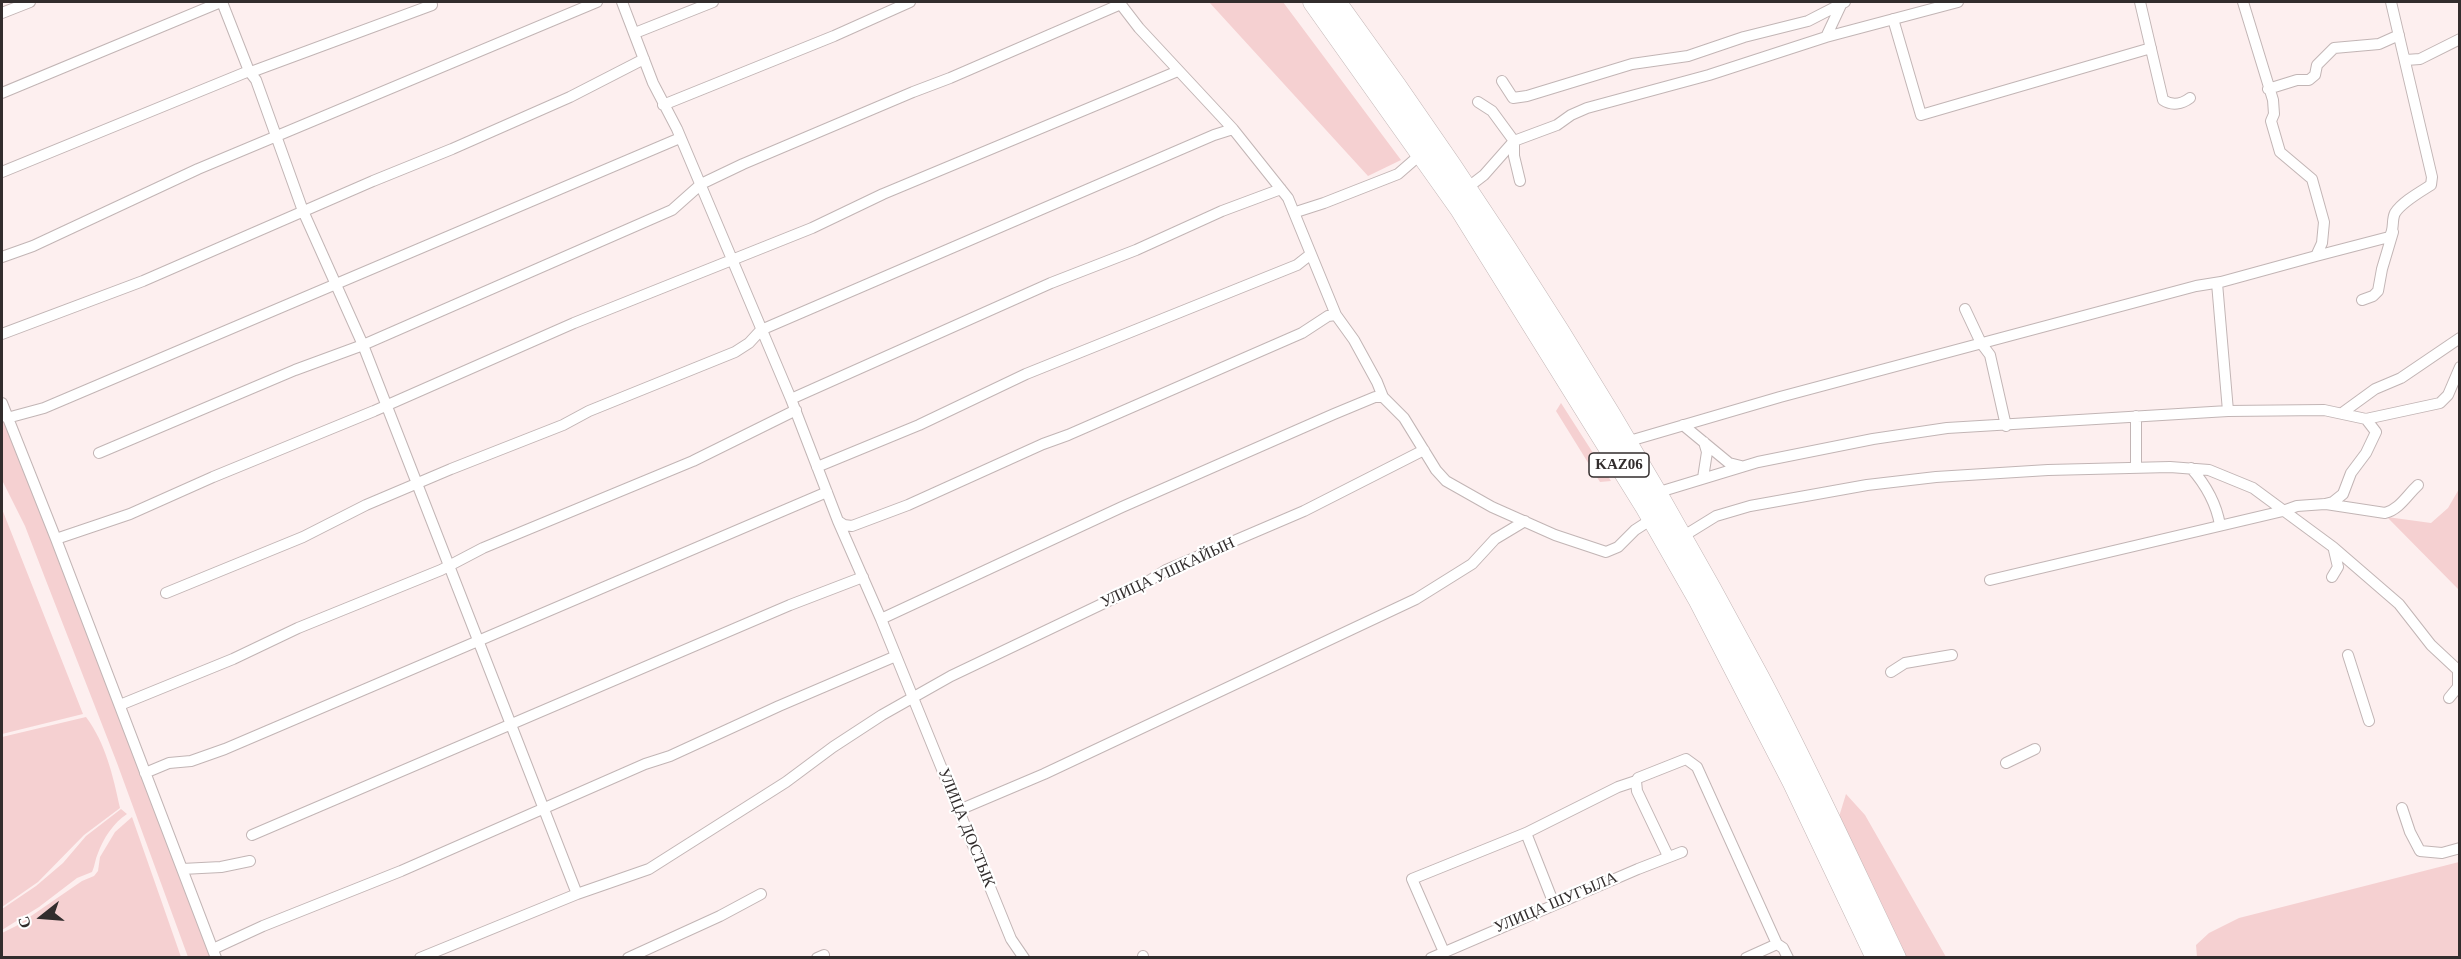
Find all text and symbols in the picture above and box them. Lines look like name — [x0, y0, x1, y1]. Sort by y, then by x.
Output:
road number: KАZ06 — [1589, 453, 1649, 477]
street label: УЛИЦА УШКАЙЫН — [1098, 533, 1238, 613]
street label: УЛИЦА ДОСТЫК — [933, 766, 999, 890]
street label: УЛИЦА ШУГЫЛА — [1491, 868, 1621, 938]
north arrow — [12, 887, 72, 947]
text: С — [14, 914, 34, 930]

